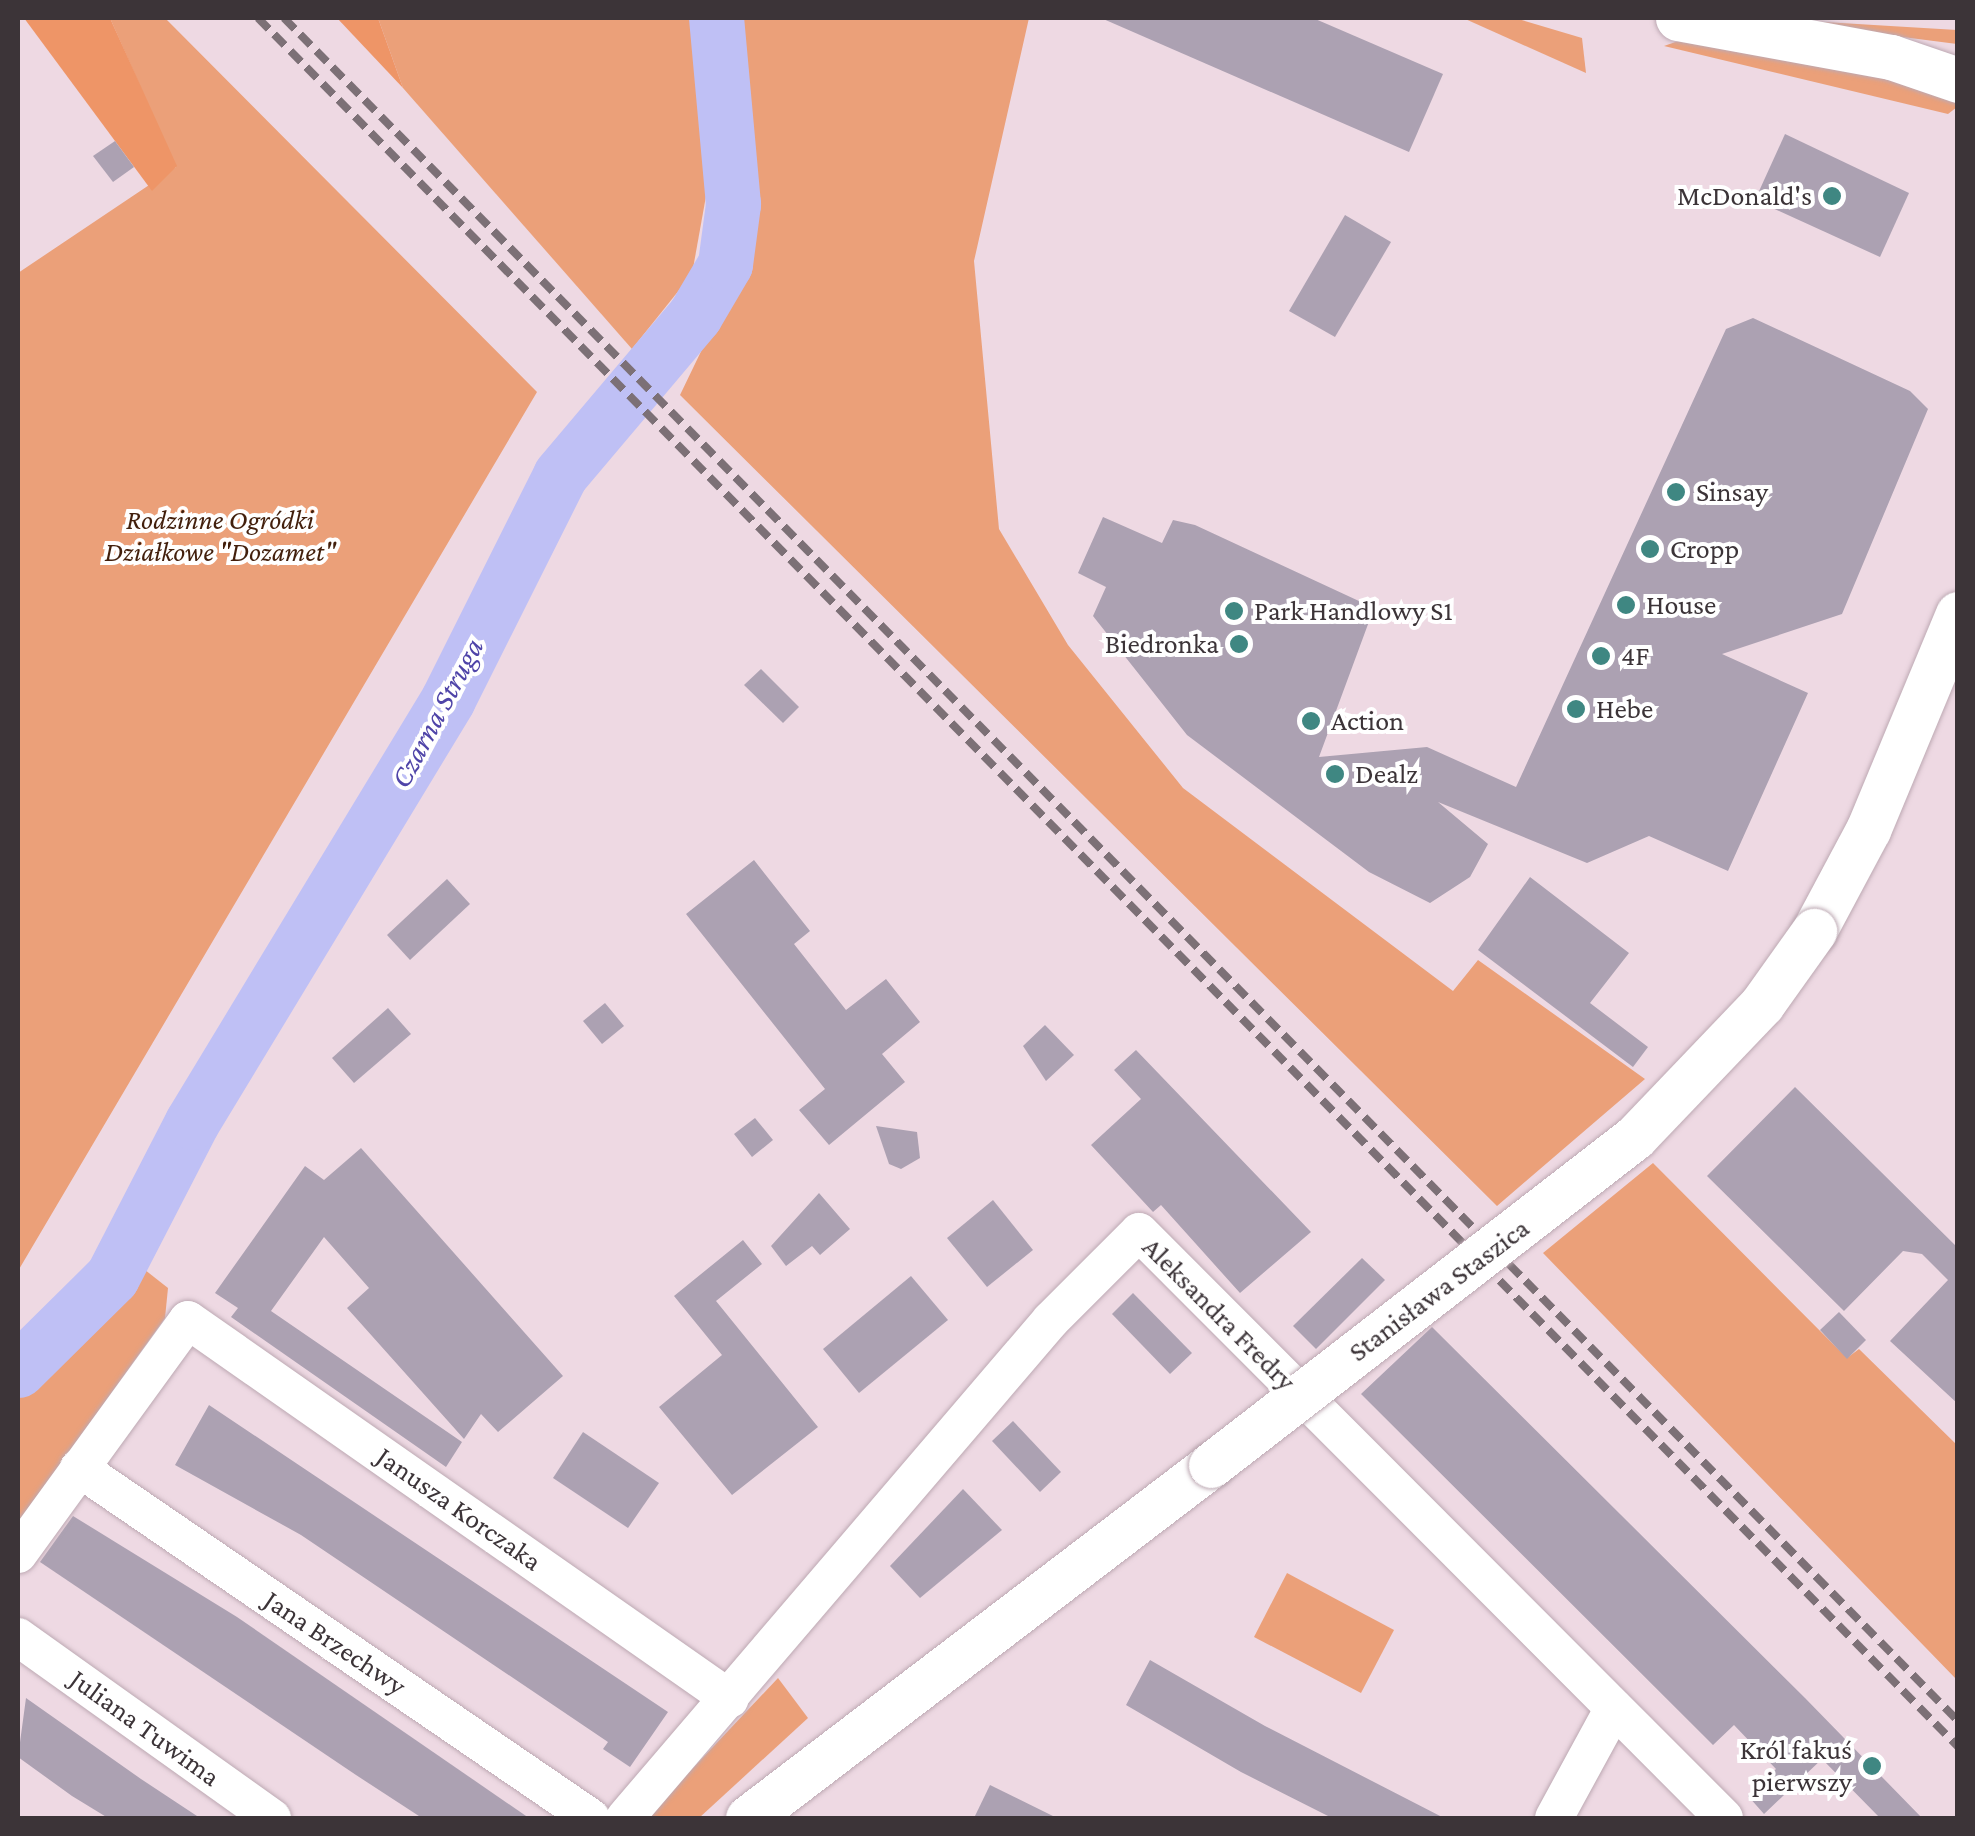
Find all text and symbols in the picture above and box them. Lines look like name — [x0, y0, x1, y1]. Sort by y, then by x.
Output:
place label: McDonald's — [1677, 179, 1812, 213]
marker: McDonald's — [1821, 185, 1843, 207]
place label: Sinsay — [1696, 475, 1768, 509]
marker: Sinsay — [1665, 481, 1687, 503]
park label: Rodzinne Ogródki Działkowe "Dozamet" — [104, 503, 336, 569]
place label: Cropp — [1670, 532, 1739, 566]
marker: Cropp — [1639, 538, 1661, 560]
place label: House — [1646, 588, 1716, 622]
place label: Park Handlowy S1 — [1254, 594, 1453, 628]
marker: House — [1615, 594, 1637, 616]
marker: Park Handlowy S1 — [1223, 600, 1245, 622]
place label: Biedronka — [1105, 627, 1219, 661]
water label: Czarna Struga — [383, 632, 491, 794]
marker: Biedronka — [1228, 633, 1250, 655]
place label: 4F — [1621, 639, 1649, 673]
marker: 4F — [1590, 645, 1612, 667]
place label: Hebe — [1596, 692, 1653, 726]
marker: Hebe — [1565, 698, 1587, 720]
place label: Action — [1331, 704, 1404, 738]
marker: Action — [1300, 710, 1322, 732]
place label: Dealz — [1355, 757, 1418, 791]
marker: Dealz — [1324, 763, 1346, 785]
street label: Stanisława Staszica — [1342, 1211, 1536, 1369]
street label: Aleksandra Fredry — [1135, 1230, 1303, 1398]
street label: Janusza Korczaka — [370, 1440, 548, 1578]
street label: Jana Brzechwy — [258, 1583, 412, 1703]
street label: Juliana Tuwima — [63, 1662, 227, 1794]
place label: Król fakuś pierwszy — [1740, 1733, 1852, 1799]
marker: Król fakuś pierwszy — [1861, 1755, 1883, 1777]

